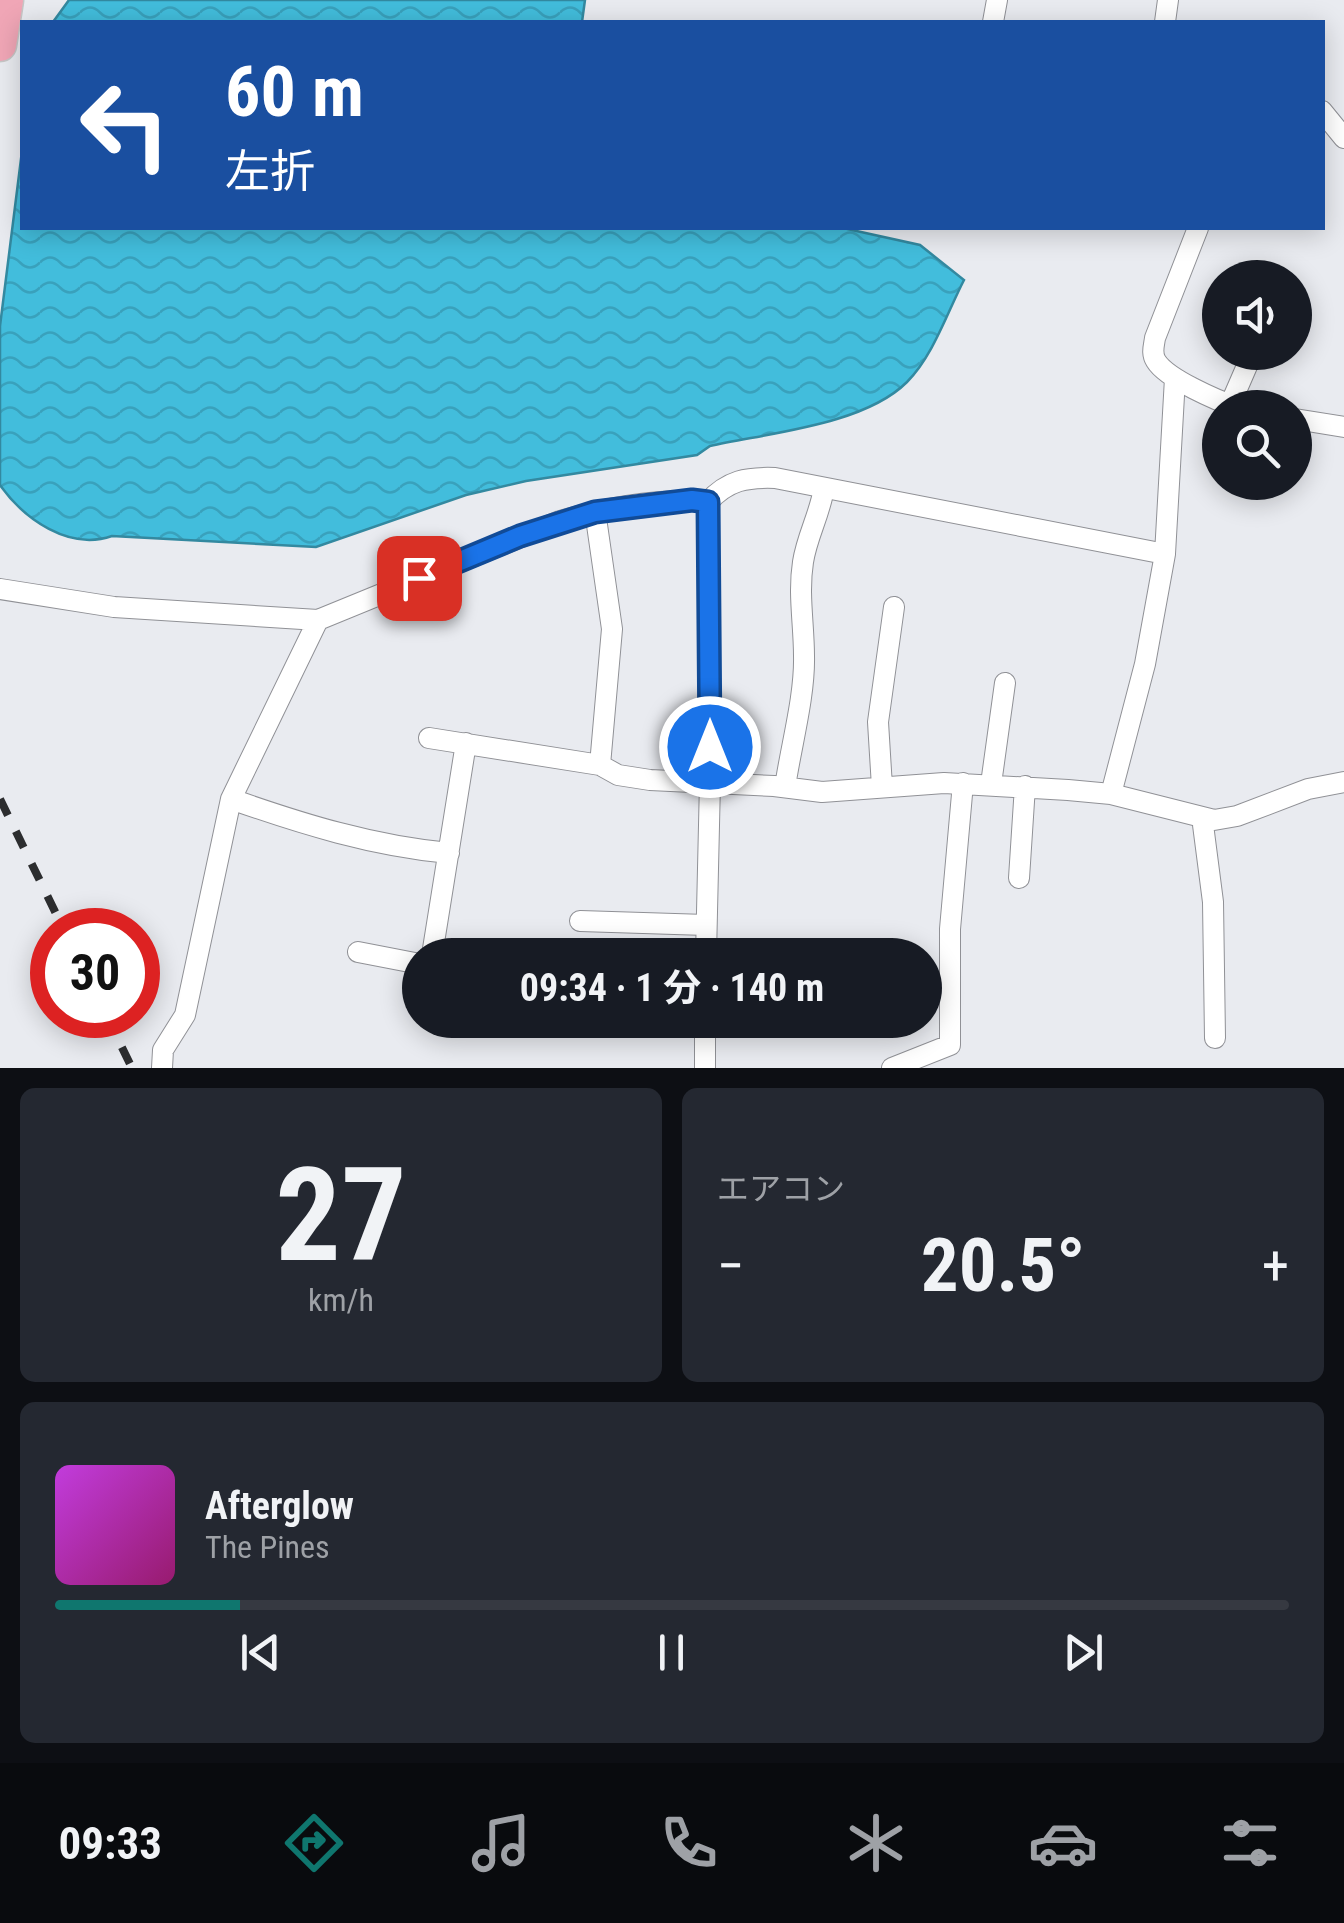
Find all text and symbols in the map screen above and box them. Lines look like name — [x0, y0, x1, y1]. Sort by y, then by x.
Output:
text: 60 m — [225, 51, 364, 133]
icon: left — [60, 60, 190, 190]
text: 左折 — [225, 145, 315, 198]
map controls — [1202, 260, 1312, 500]
button: sound — [1202, 260, 1312, 370]
button: search — [1202, 390, 1312, 500]
pin — [377, 536, 462, 621]
icon: arrive — [392, 551, 447, 606]
position arrow — [658, 695, 762, 799]
speed limit sign: 30 — [30, 908, 160, 1038]
text: 09:34 · 1 分 · 140 m — [520, 966, 824, 1010]
text: 27 — [275, 1139, 407, 1292]
text: エアコン — [717, 1170, 845, 1208]
text: 20.5° — [921, 1221, 1085, 1309]
text: − — [717, 1234, 745, 1298]
text: + — [1262, 1234, 1289, 1298]
text: km/h — [308, 1281, 374, 1319]
text: Afterglow — [205, 1484, 354, 1528]
text: The Pines — [205, 1528, 330, 1566]
icon: previous — [233, 1625, 288, 1680]
icon: pause — [644, 1625, 699, 1680]
icon: next — [1056, 1625, 1111, 1680]
icon: directions — [279, 1808, 349, 1878]
icon: music — [466, 1808, 536, 1878]
icon: phone — [654, 1808, 724, 1878]
icon: climate — [841, 1808, 911, 1878]
icon: car — [1028, 1808, 1098, 1878]
icon: filters — [1215, 1808, 1285, 1878]
text: 09:33 — [59, 1817, 162, 1870]

